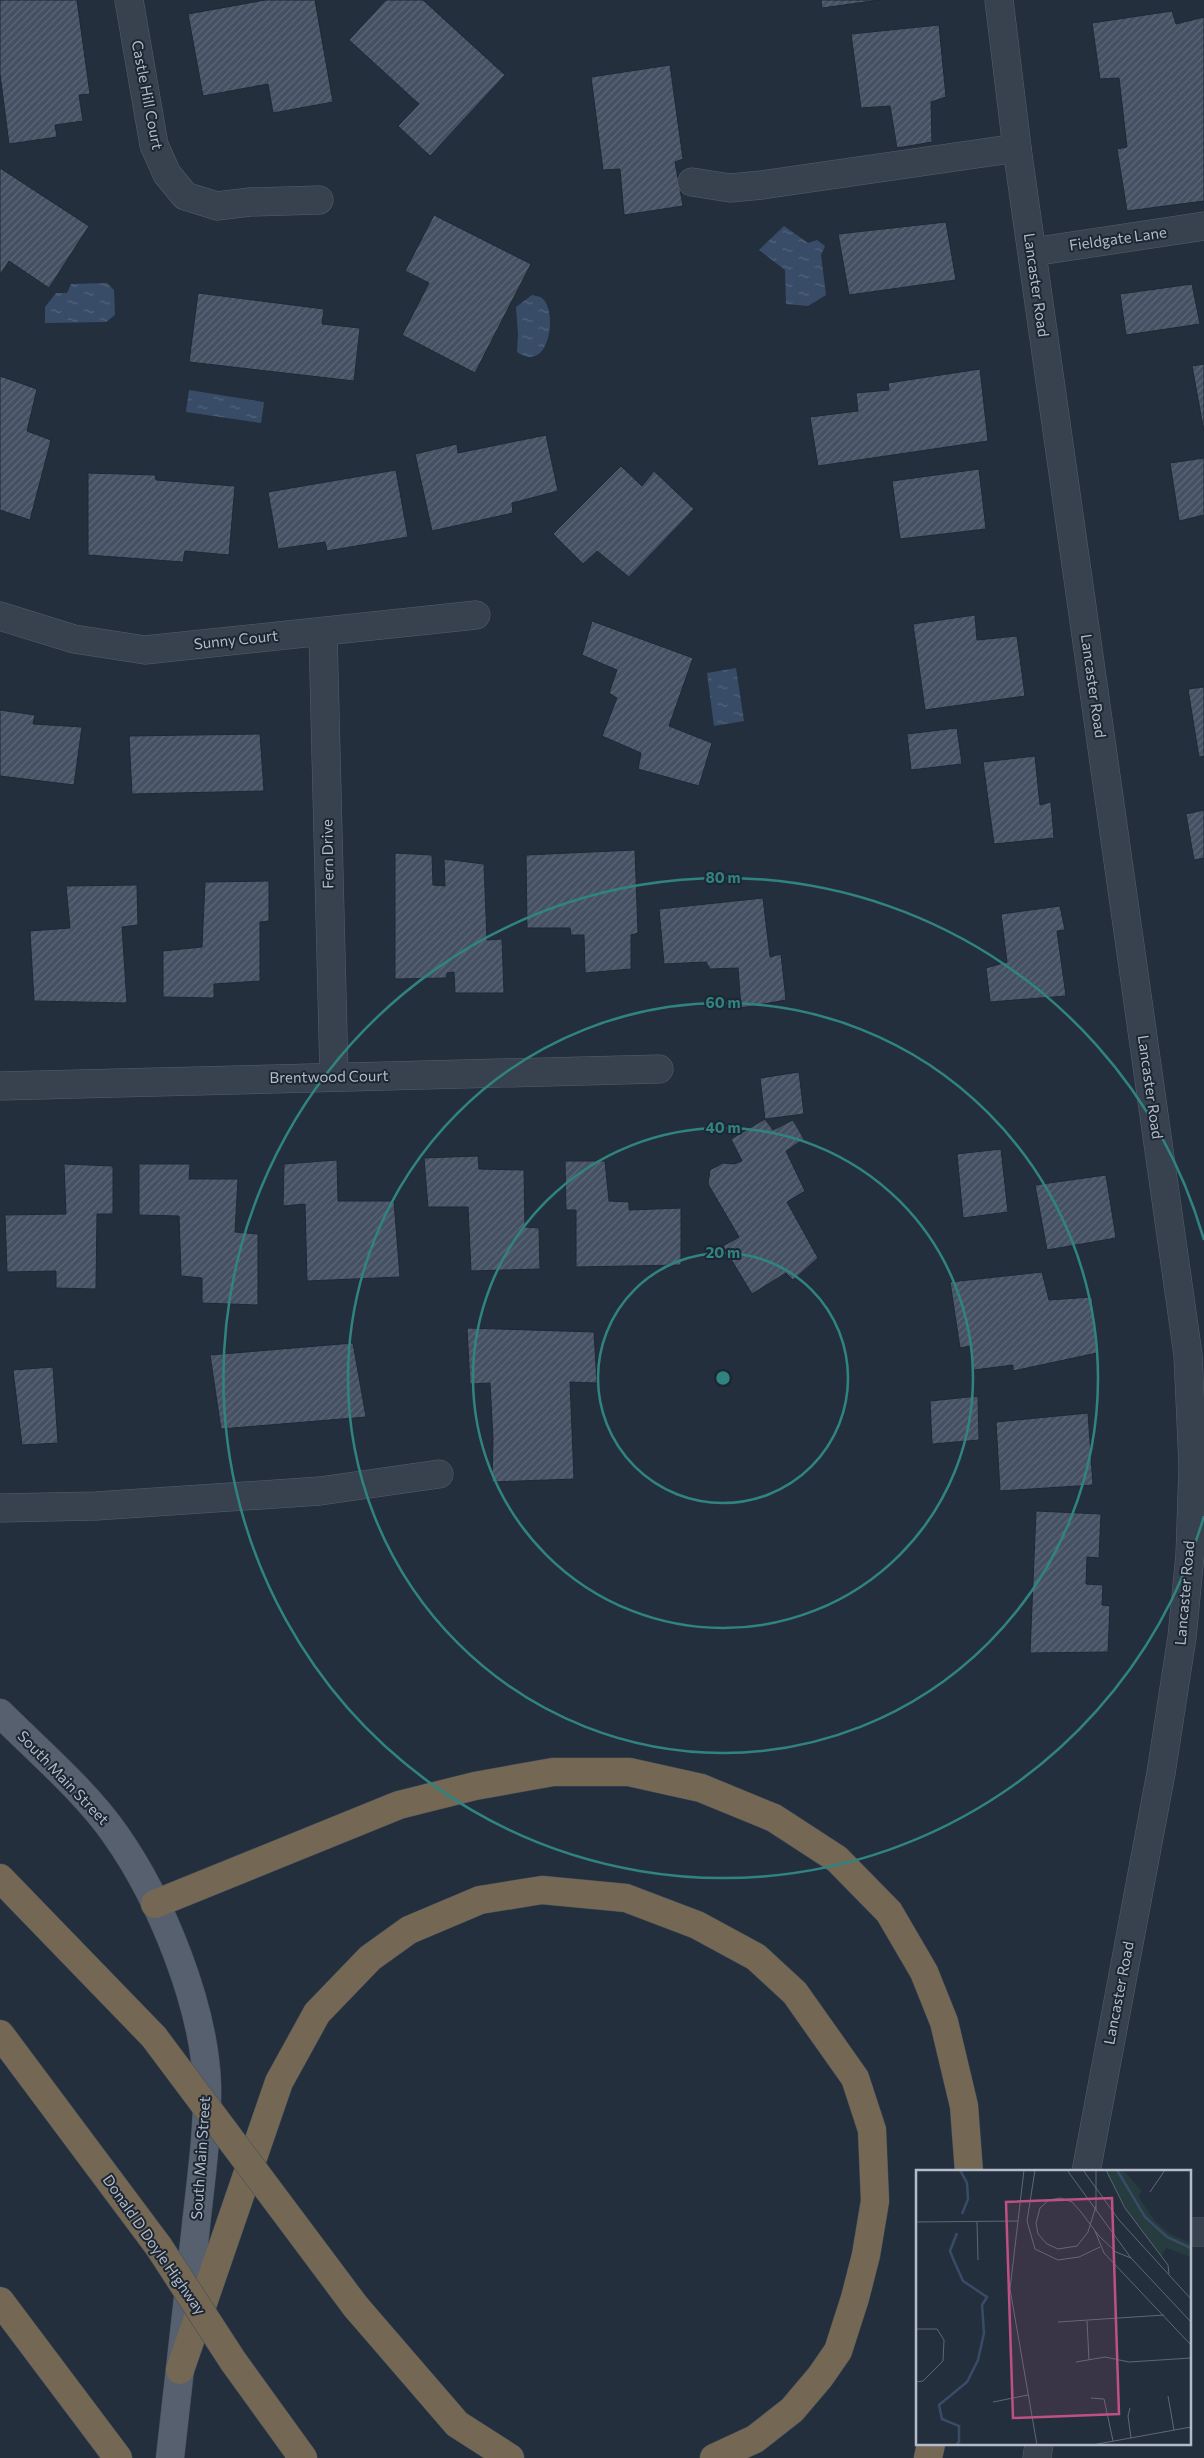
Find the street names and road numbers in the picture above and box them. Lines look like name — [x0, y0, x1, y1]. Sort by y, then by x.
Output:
street label: Castle Hill Court — [129, 39, 167, 151]
street label: Fieldgate Lane — [1068, 222, 1168, 254]
street label: Lancaster Road — [1021, 232, 1053, 338]
street label: Sunny Court — [193, 626, 279, 652]
street label: Lancaster Road — [1078, 633, 1110, 739]
street label: Fern Drive — [317, 819, 337, 889]
street label: Lancaster Road — [1135, 1034, 1167, 1140]
street label: Brentwood Court — [269, 1066, 389, 1086]
street label: Lancaster Road — [1170, 1540, 1198, 1646]
street label: South Main Street — [14, 1727, 113, 1828]
street label: Lancaster Road — [1099, 1940, 1137, 2046]
street label: South Main Street — [187, 2096, 213, 2220]
street label: Donald D Doyle Highway — [100, 2171, 210, 2318]

